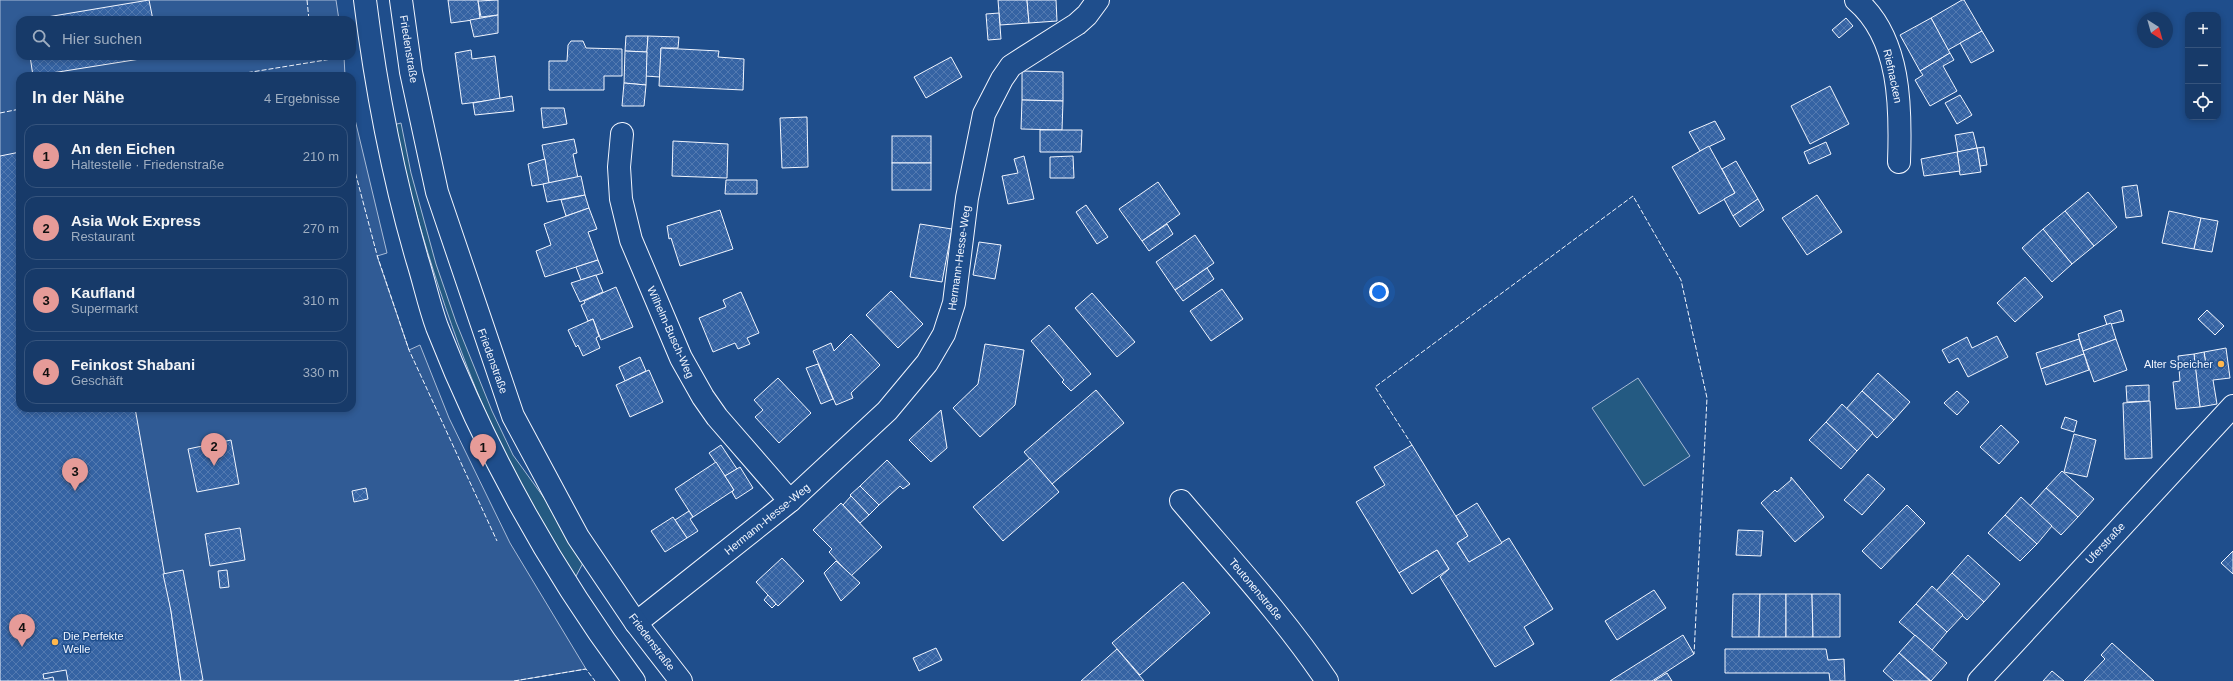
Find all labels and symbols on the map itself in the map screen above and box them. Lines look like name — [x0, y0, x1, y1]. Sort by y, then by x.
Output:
north arrow — [2137, 12, 2173, 48]
street label: Friedenstraße — [398, 14, 420, 84]
street label: Riefnacken — [1881, 48, 1905, 104]
street label: Hermann-Hesse-Weg — [946, 205, 972, 311]
your location — [1369, 282, 1389, 302]
street label: Wilhelm-Busch-Weg — [645, 284, 697, 380]
street label: Friedenstraße — [476, 327, 510, 395]
place label: Alter Speicher — [2144, 358, 2213, 370]
marker: Alter Speicher — [2216, 359, 2226, 369]
pin: 2 — [201, 433, 227, 466]
pin: 1 — [470, 434, 496, 467]
pin: 3 — [62, 458, 88, 491]
street label: Hermann-Hesse-Weg — [722, 481, 812, 557]
street label: Uferstraße — [2083, 520, 2127, 566]
street label: Teutonenstraße — [1227, 556, 1285, 622]
street label: Friedenstraße — [627, 611, 677, 673]
pin: 4 — [9, 614, 35, 647]
place label: Die Perfekte Welle — [63, 630, 124, 655]
marker: Die Perfekte Welle — [50, 637, 60, 647]

